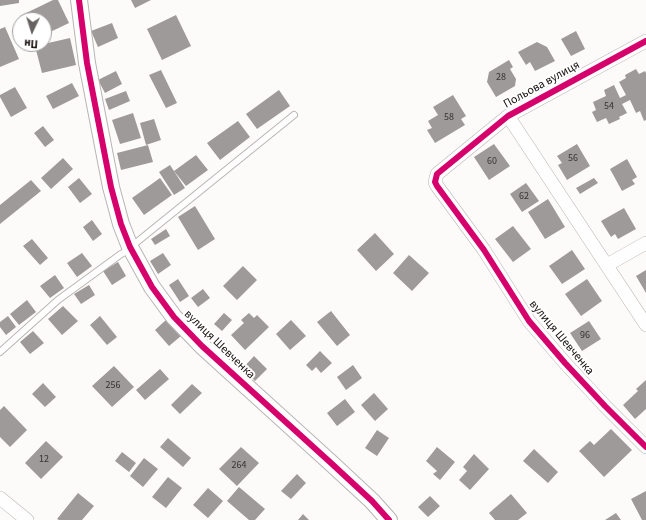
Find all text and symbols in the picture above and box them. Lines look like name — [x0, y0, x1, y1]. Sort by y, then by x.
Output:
north arrow — [12, 12, 52, 52]
text: Пн — [24, 36, 39, 51]
street label: Польова вулиця — [501, 58, 583, 112]
house number: 28 — [496, 72, 506, 84]
house number: 54 — [604, 101, 614, 113]
house number: 58 — [444, 112, 454, 124]
house number: 56 — [568, 153, 578, 165]
house number: 60 — [487, 156, 497, 168]
house number: 62 — [519, 191, 529, 203]
street label: вулиця Шевченка — [526, 298, 596, 378]
street label: вулиця Шевченка — [180, 307, 258, 383]
house number: 96 — [580, 330, 590, 342]
house number: 256 — [106, 380, 120, 392]
house number: 12 — [39, 454, 49, 466]
house number: 264 — [232, 460, 246, 472]

